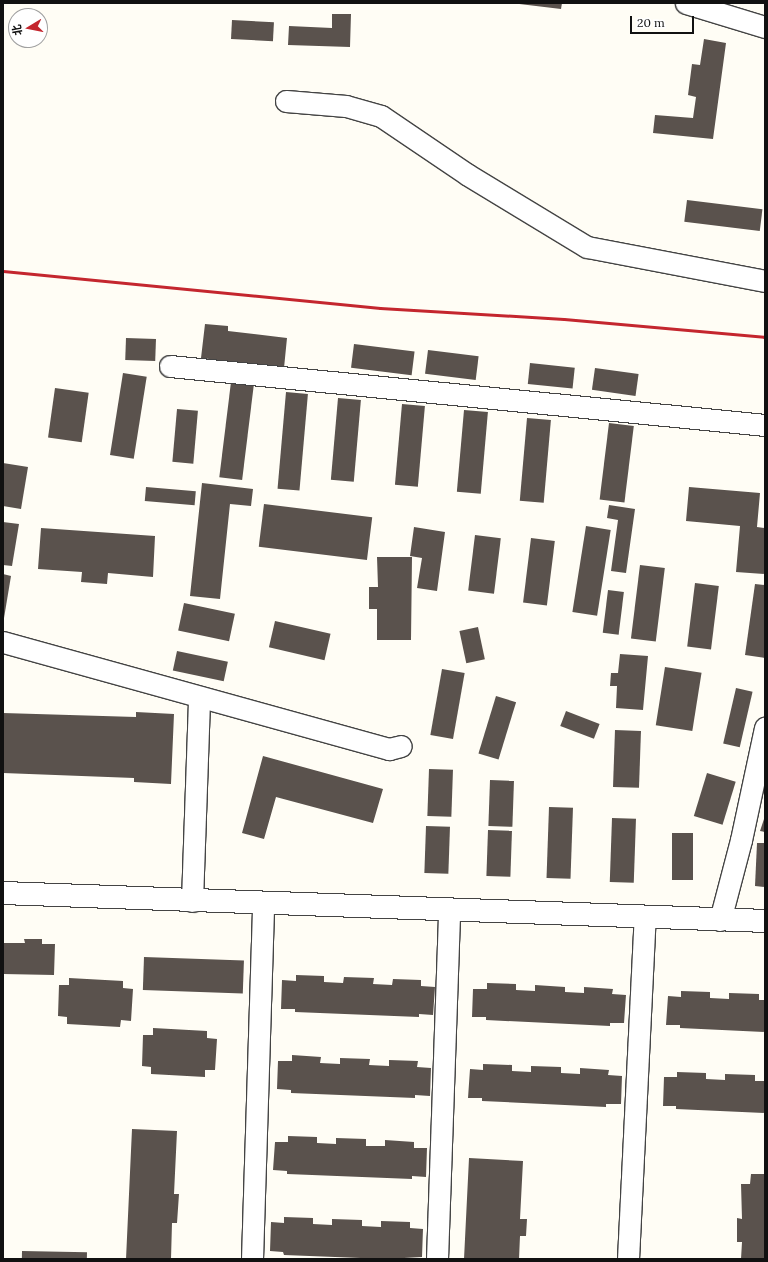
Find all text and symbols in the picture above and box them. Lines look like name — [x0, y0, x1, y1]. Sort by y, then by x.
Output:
north arrow — [8, 8, 48, 48]
scale bar — [632, 8, 696, 34]
text: 20 m — [637, 15, 665, 30]
text: 北 — [9, 23, 25, 37]

